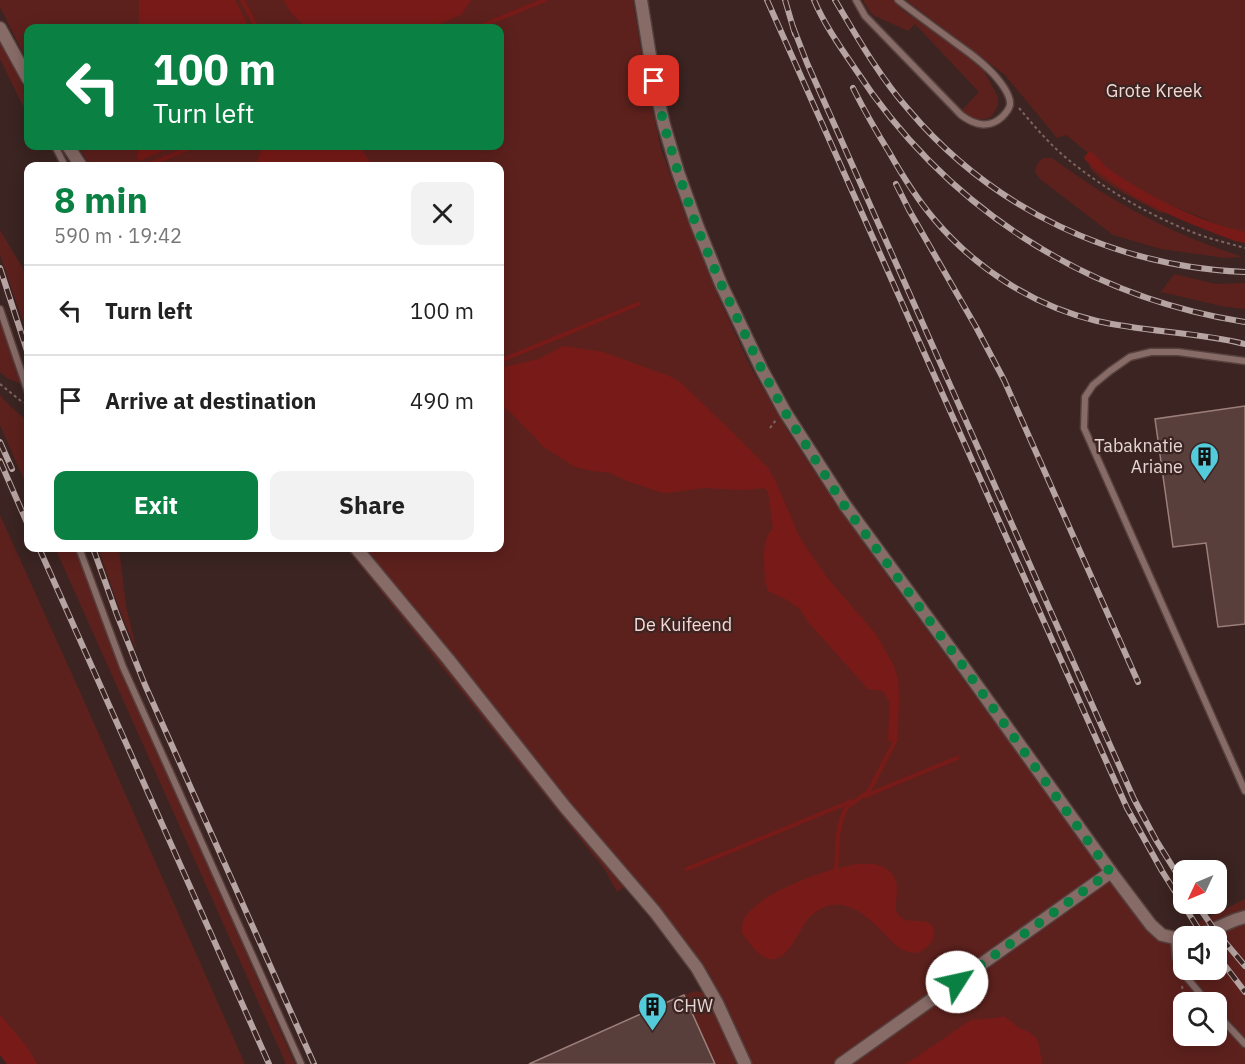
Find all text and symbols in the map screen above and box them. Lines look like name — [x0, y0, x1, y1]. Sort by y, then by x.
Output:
text: 100 m — [153, 42, 276, 97]
icon: left — [54, 48, 132, 126]
pin — [628, 55, 679, 106]
icon: arrive — [637, 64, 670, 97]
park label: Grote Kreek — [1106, 79, 1203, 102]
text: Turn left — [153, 95, 254, 130]
text: 8 min — [54, 176, 148, 223]
button: close — [411, 182, 474, 245]
text: 590 m · 19:42 — [54, 222, 182, 249]
icon: left — [54, 294, 87, 327]
text: Turn left — [105, 296, 193, 325]
text: 100 m — [410, 296, 474, 325]
icon: arrive — [54, 384, 87, 417]
text: Arrive at destination — [105, 386, 316, 415]
text: 490 m — [410, 386, 474, 415]
place label: Tabaknatie Ariane — [1094, 434, 1183, 478]
building icon: Tabaknatie Ariane — [1188, 440, 1220, 482]
button: Exit — [54, 471, 258, 540]
button: Share — [270, 471, 474, 540]
park label: De Kuifeend — [634, 613, 732, 636]
north arrow — [1173, 860, 1227, 914]
map controls — [1173, 860, 1227, 1046]
button: sound — [1173, 926, 1227, 980]
position arrow — [925, 950, 989, 1014]
building icon: CHW — [636, 990, 668, 1032]
button: search — [1173, 992, 1227, 1046]
place label: CHW — [673, 994, 713, 1017]

